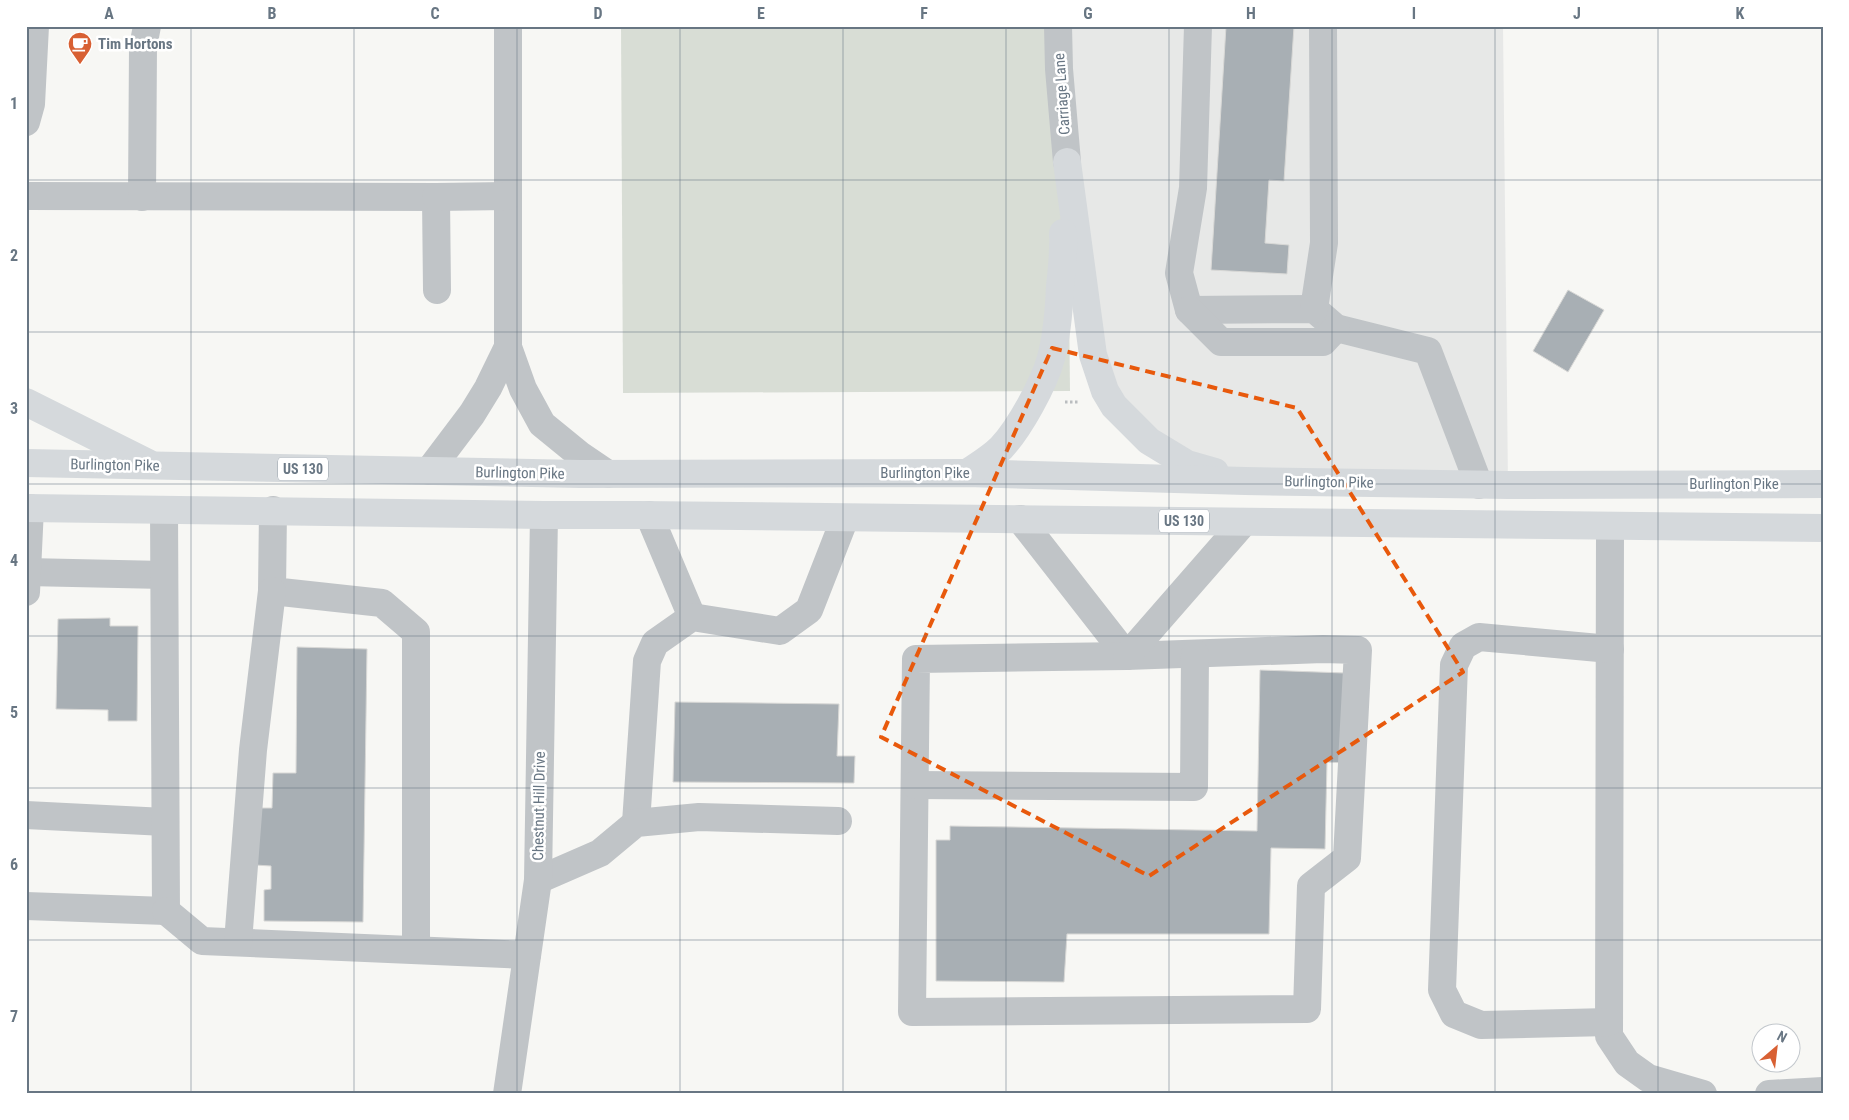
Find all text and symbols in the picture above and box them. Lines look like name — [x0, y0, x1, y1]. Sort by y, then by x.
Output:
text: A — [104, 4, 114, 23]
text: B — [268, 4, 277, 23]
text: C — [430, 4, 440, 23]
text: D — [593, 4, 603, 23]
text: E — [757, 4, 765, 23]
text: F — [920, 4, 928, 23]
text: G — [1083, 4, 1093, 23]
text: H — [1246, 4, 1256, 23]
text: I — [1412, 4, 1416, 23]
text: J — [1573, 4, 1581, 23]
text: K — [1736, 4, 1745, 23]
cafe icon: Tim Hortons — [67, 31, 93, 65]
place label: Tim Hortons — [98, 35, 173, 53]
street label: Carriage Lane — [1050, 52, 1074, 136]
text: 1 — [10, 94, 18, 113]
text: 2 — [10, 246, 18, 265]
text: 3 — [10, 399, 18, 418]
street label: Burlington Pike — [70, 455, 160, 475]
road number: US 130 — [278, 458, 328, 480]
street label: Burlington Pike — [475, 463, 565, 483]
street label: Burlington Pike — [880, 464, 970, 482]
street label: Burlington Pike — [1284, 472, 1374, 492]
street label: Burlington Pike — [1689, 475, 1779, 493]
road number: US 130 — [1159, 510, 1209, 532]
text: 4 — [10, 551, 18, 570]
text: 5 — [10, 703, 18, 722]
street label: Chestnut Hill Drive — [529, 751, 549, 861]
text: 6 — [10, 855, 18, 874]
text: 7 — [10, 1007, 18, 1026]
north arrow — [1752, 1022, 1802, 1072]
text: N — [1775, 1027, 1790, 1046]

